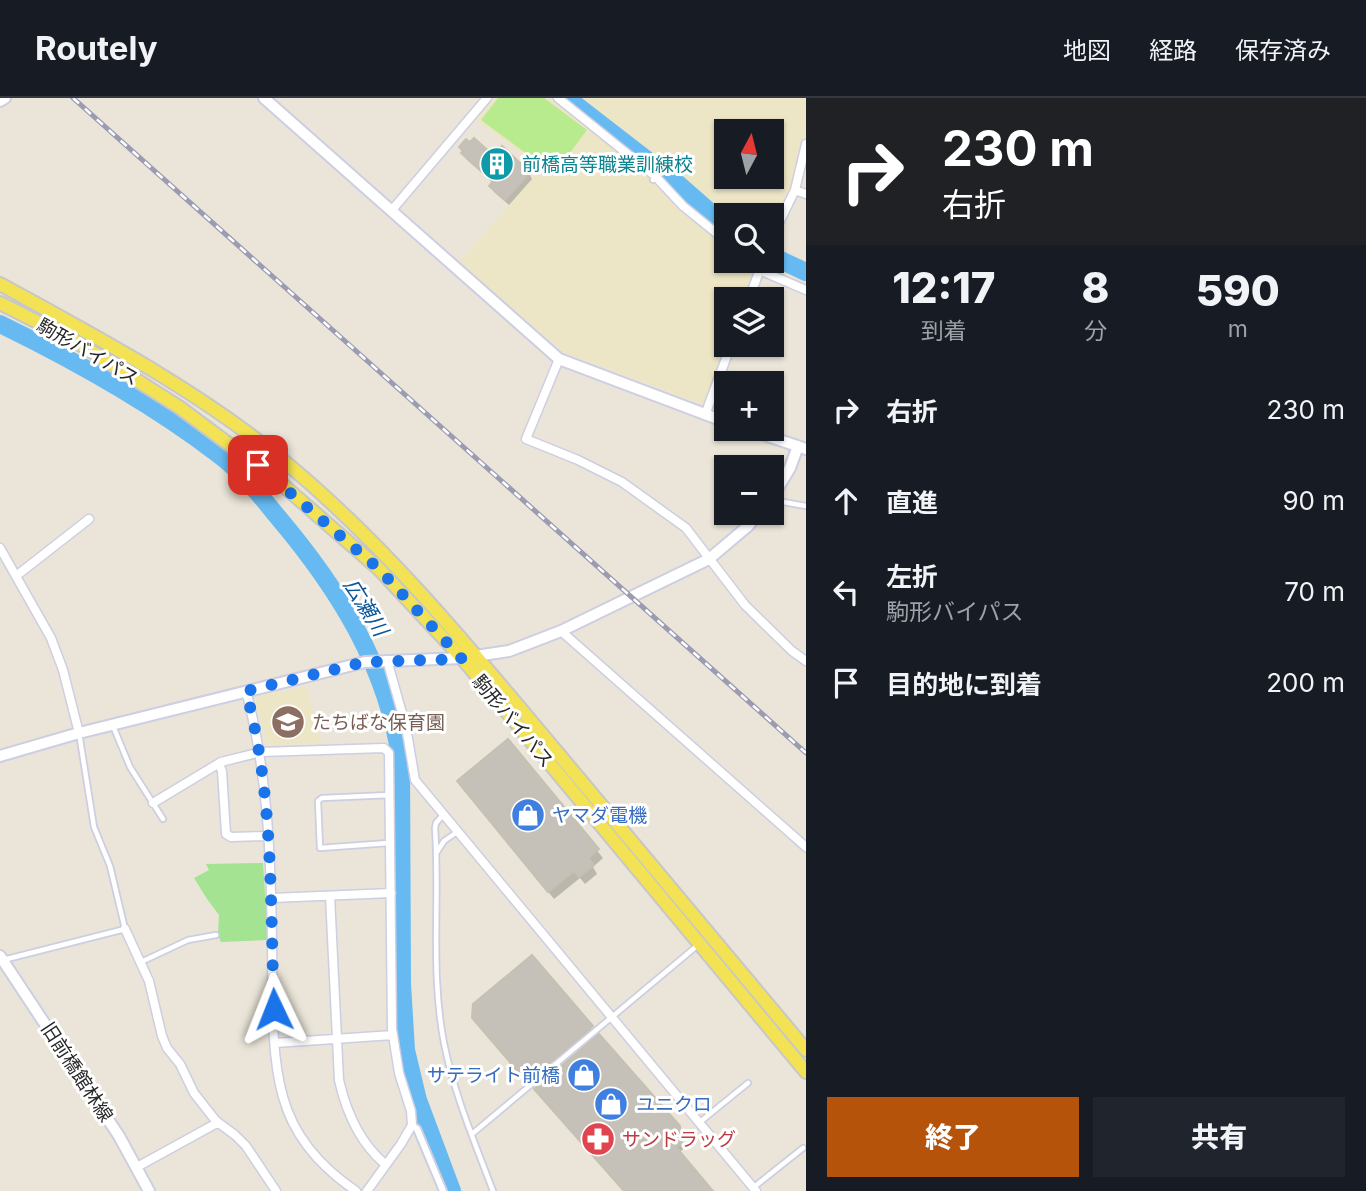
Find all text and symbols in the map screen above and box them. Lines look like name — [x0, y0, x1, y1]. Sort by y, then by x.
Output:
text: Routely — [35, 28, 158, 68]
text: 地図 — [1063, 36, 1111, 65]
text: 経路 — [1149, 36, 1197, 65]
text: 保存済み — [1235, 36, 1331, 65]
north arrow — [714, 119, 784, 189]
map controls — [714, 119, 784, 525]
text: 230 m — [942, 119, 1094, 178]
icon: right — [827, 126, 918, 217]
building icon: 前橋高等職業訓練校 — [478, 145, 516, 183]
place label: 前橋高等職業訓練校 — [522, 153, 693, 176]
text: 右折 — [942, 185, 1006, 224]
button: search — [714, 203, 784, 273]
text: 12:17 — [892, 262, 995, 313]
text: 8 — [1082, 262, 1110, 313]
text: 590 — [1196, 265, 1280, 316]
button: layers — [714, 287, 784, 357]
street label: 駒形バイパス — [33, 314, 143, 390]
text: m — [1228, 315, 1248, 343]
text: 到着 — [921, 317, 967, 345]
text: 分 — [1084, 317, 1107, 345]
button: + — [714, 371, 784, 441]
icon: right — [827, 391, 865, 429]
text: 230 m — [1267, 394, 1345, 425]
text: 右折 — [886, 396, 938, 427]
pin — [228, 435, 288, 495]
icon: arrive — [239, 446, 277, 484]
button: − — [714, 455, 784, 525]
icon: ahead — [827, 482, 865, 520]
text: 90 m — [1282, 485, 1345, 516]
text: 直進 — [886, 487, 938, 518]
text: 左折 — [886, 561, 938, 592]
icon: left — [827, 573, 865, 611]
water label: 広瀬川 — [339, 574, 394, 642]
text: 70 m — [1284, 576, 1345, 607]
text: 駒形バイパス — [886, 598, 1024, 626]
icon: arrive — [827, 664, 865, 702]
text: 200 m — [1266, 667, 1345, 698]
text: 目的地に到着 — [886, 669, 1042, 700]
street label: 駒形バイパス — [468, 670, 558, 772]
school or university icon: たちばな保育園 — [269, 703, 307, 741]
place label: たちばな保育園 — [312, 711, 445, 734]
shop icon: ヤマダ電機 — [509, 796, 547, 834]
place label: ヤマダ電機 — [552, 804, 647, 827]
position arrow — [237, 972, 311, 1046]
street label: 旧前橋館林線 — [36, 1018, 118, 1126]
shop icon: サテライト前橋 — [565, 1056, 603, 1094]
place label: サテライト前橋 — [427, 1064, 560, 1087]
shop icon: ユニクロ — [592, 1085, 630, 1123]
place label: ユニクロ — [636, 1093, 712, 1116]
button: 終了 — [827, 1097, 1079, 1177]
button: 共有 — [1093, 1097, 1345, 1177]
pharmacy icon: サンドラッグ — [579, 1120, 617, 1158]
place label: サンドラッグ — [622, 1128, 736, 1151]

